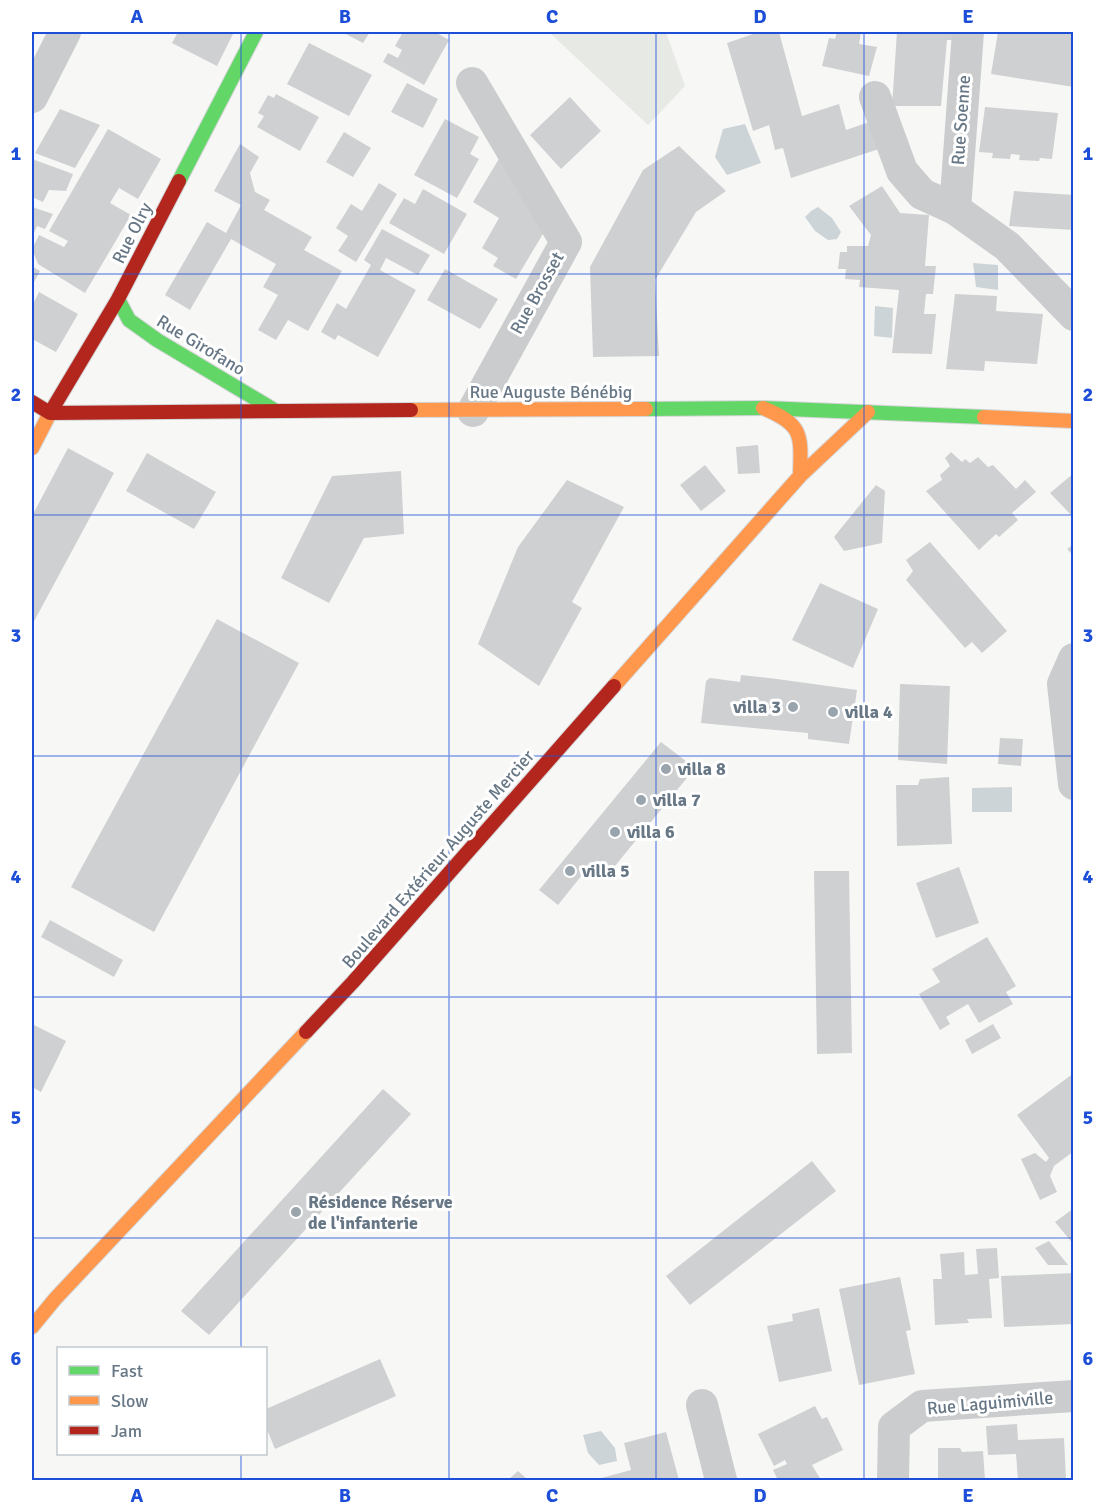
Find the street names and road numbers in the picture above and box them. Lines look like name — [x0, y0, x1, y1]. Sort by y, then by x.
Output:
street label: Rue Soenne — [947, 74, 975, 166]
street label: Rue Olry — [107, 198, 157, 267]
street label: Rue Brosset — [505, 248, 569, 338]
street label: Rue Girofano — [153, 310, 249, 380]
street label: Rue Auguste Bénébig — [470, 381, 632, 403]
street label: Boulevard Extérieur Auguste Mercier — [337, 745, 539, 973]
street label: Rue Laguimiville — [926, 1387, 1054, 1419]

